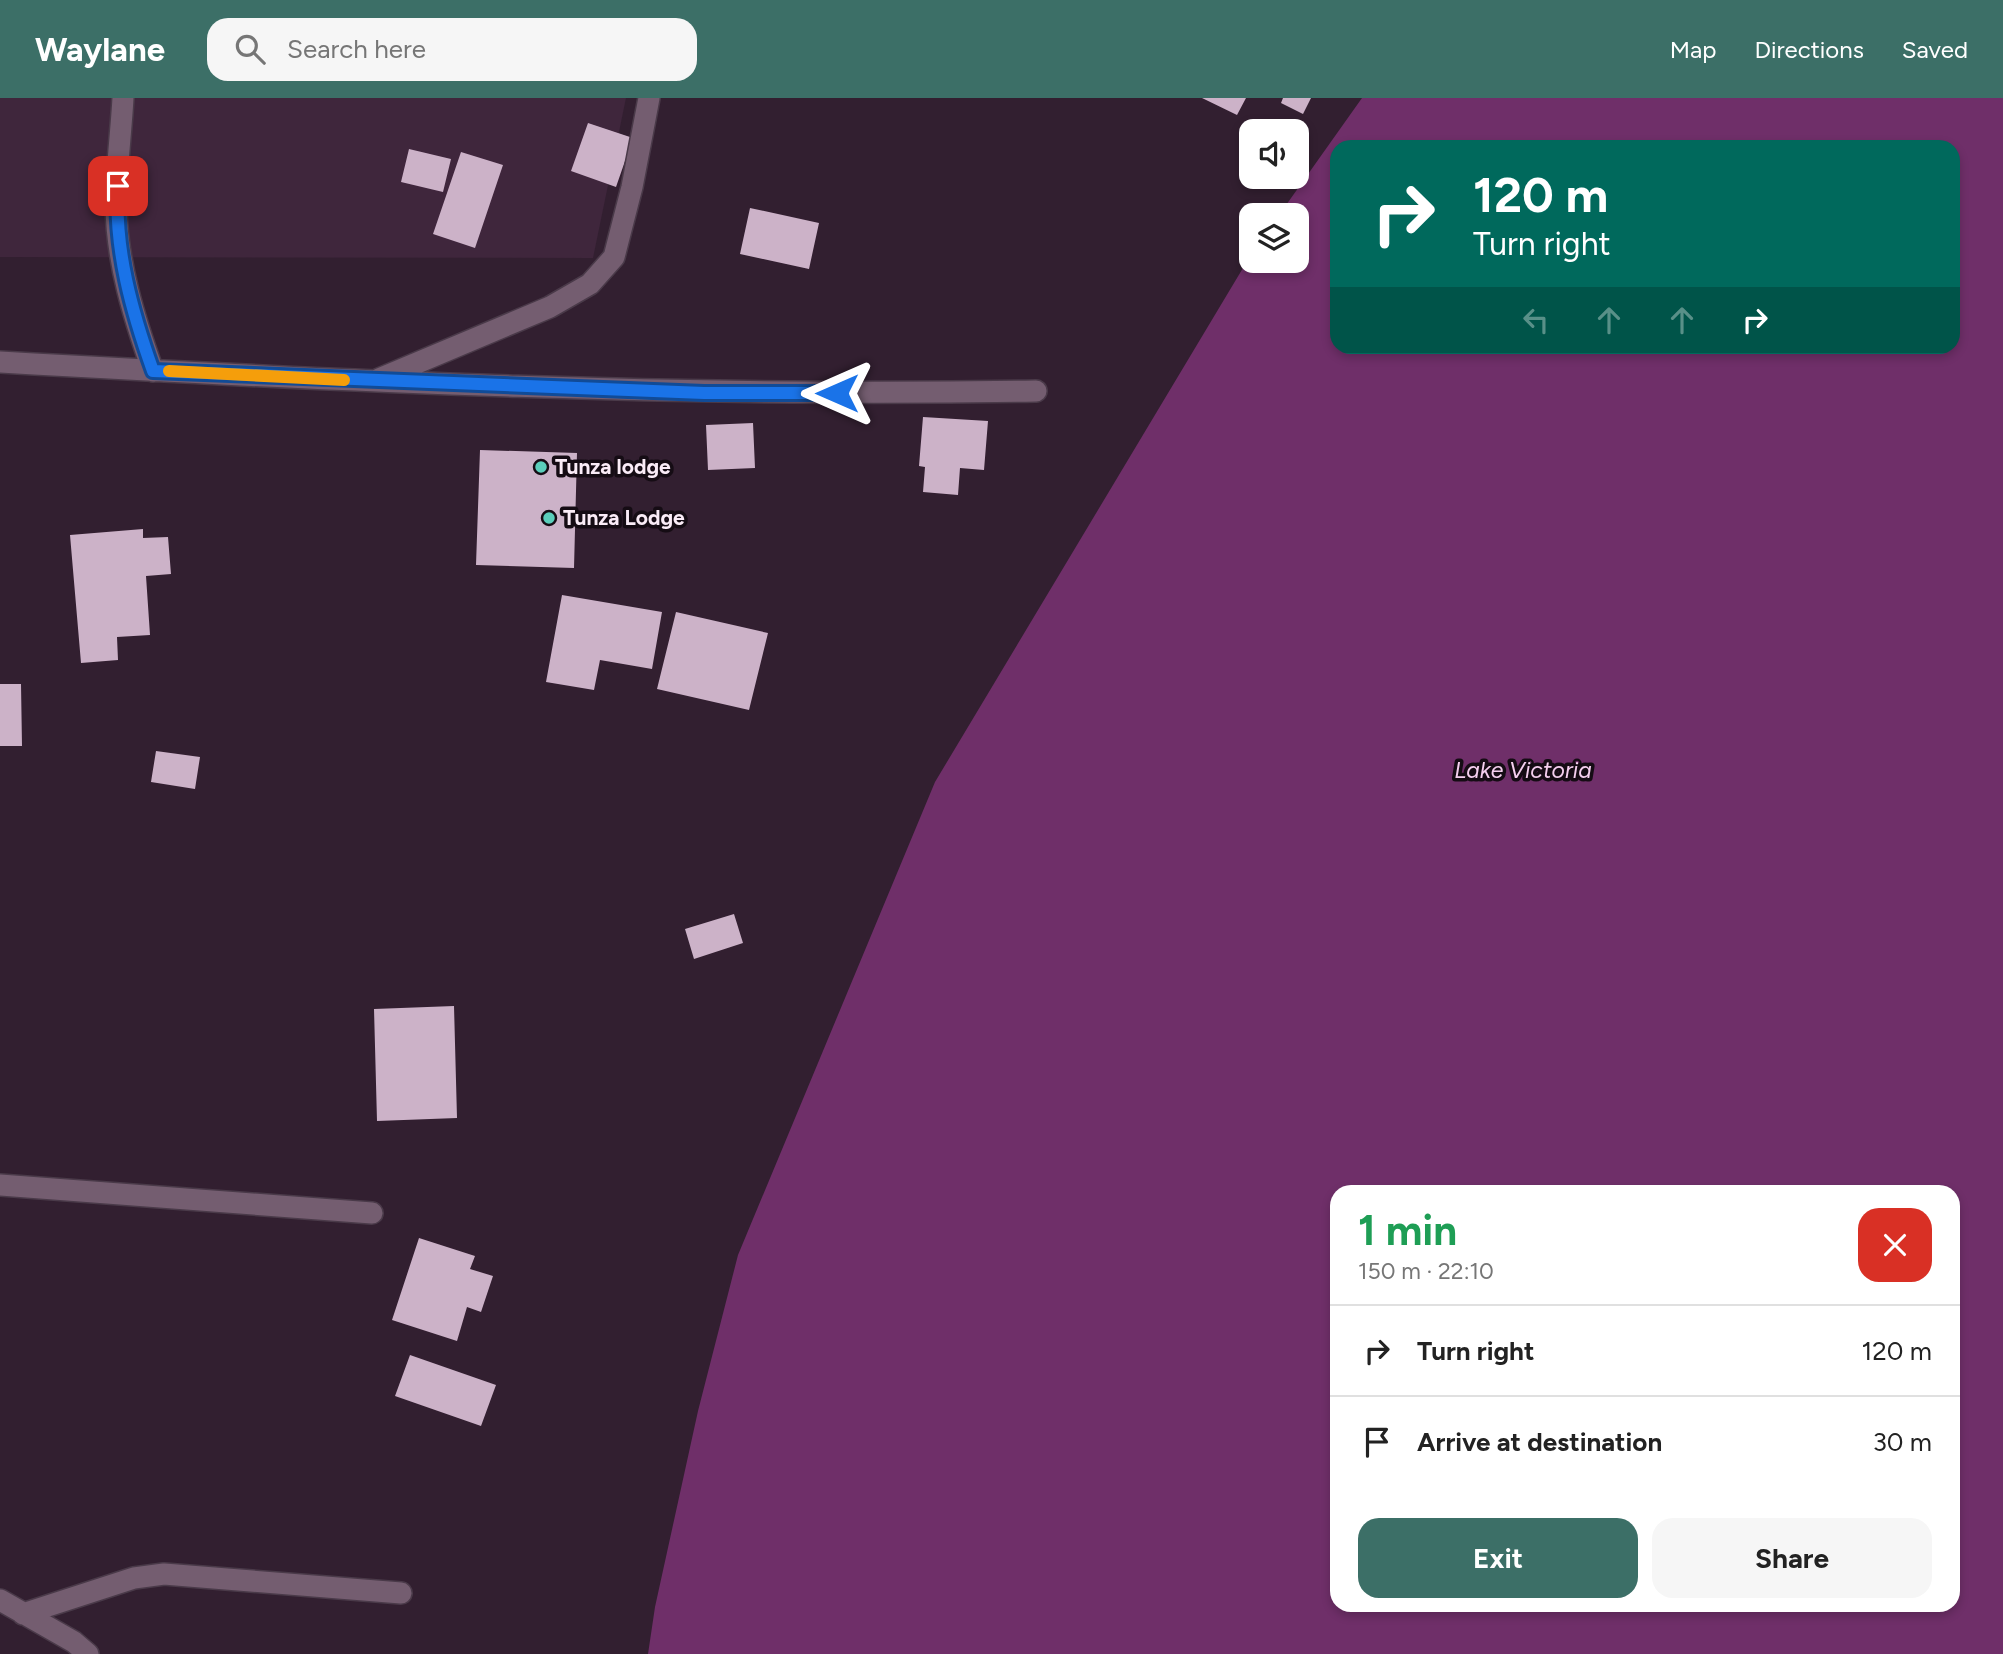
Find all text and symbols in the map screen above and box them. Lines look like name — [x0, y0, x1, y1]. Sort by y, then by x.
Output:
search box — [207, 18, 697, 81]
text: Waylane — [35, 30, 165, 69]
icon: search — [231, 30, 269, 68]
text: Search here — [287, 33, 426, 65]
text: Map — [1670, 35, 1716, 64]
text: Directions — [1754, 35, 1864, 64]
text: Saved — [1902, 35, 1968, 64]
map controls — [1239, 119, 1309, 273]
button: sound — [1239, 119, 1309, 189]
pin — [88, 156, 148, 216]
text: 120 m — [1473, 165, 1608, 224]
icon: arrive — [99, 167, 137, 205]
icon: right — [1358, 168, 1449, 259]
button: layers — [1239, 203, 1309, 273]
text: Turn right — [1473, 225, 1611, 263]
icon: left — [1517, 301, 1555, 339]
icon: ahead — [1590, 301, 1628, 339]
icon: ahead — [1663, 301, 1701, 339]
icon: right — [1736, 301, 1774, 339]
position arrow — [800, 356, 874, 430]
place label: Tunza lodge — [555, 454, 671, 479]
marker: Tunza lodge — [533, 459, 549, 475]
place label: Tunza Lodge — [563, 505, 685, 530]
marker: Tunza Lodge — [541, 510, 557, 526]
water label: Lake Victoria — [1454, 756, 1592, 784]
text: 1 min — [1358, 1205, 1457, 1256]
button: close — [1858, 1208, 1932, 1282]
text: 150 m · 22:10 — [1358, 1257, 1494, 1285]
icon: right — [1358, 1332, 1396, 1370]
text: Turn right — [1417, 1335, 1534, 1367]
text: 120 m — [1862, 1335, 1932, 1367]
icon: arrive — [1358, 1423, 1396, 1461]
text: Arrive at destination — [1417, 1426, 1662, 1458]
text: 30 m — [1873, 1426, 1932, 1458]
button: Exit — [1358, 1518, 1638, 1598]
button: Share — [1652, 1518, 1932, 1598]

